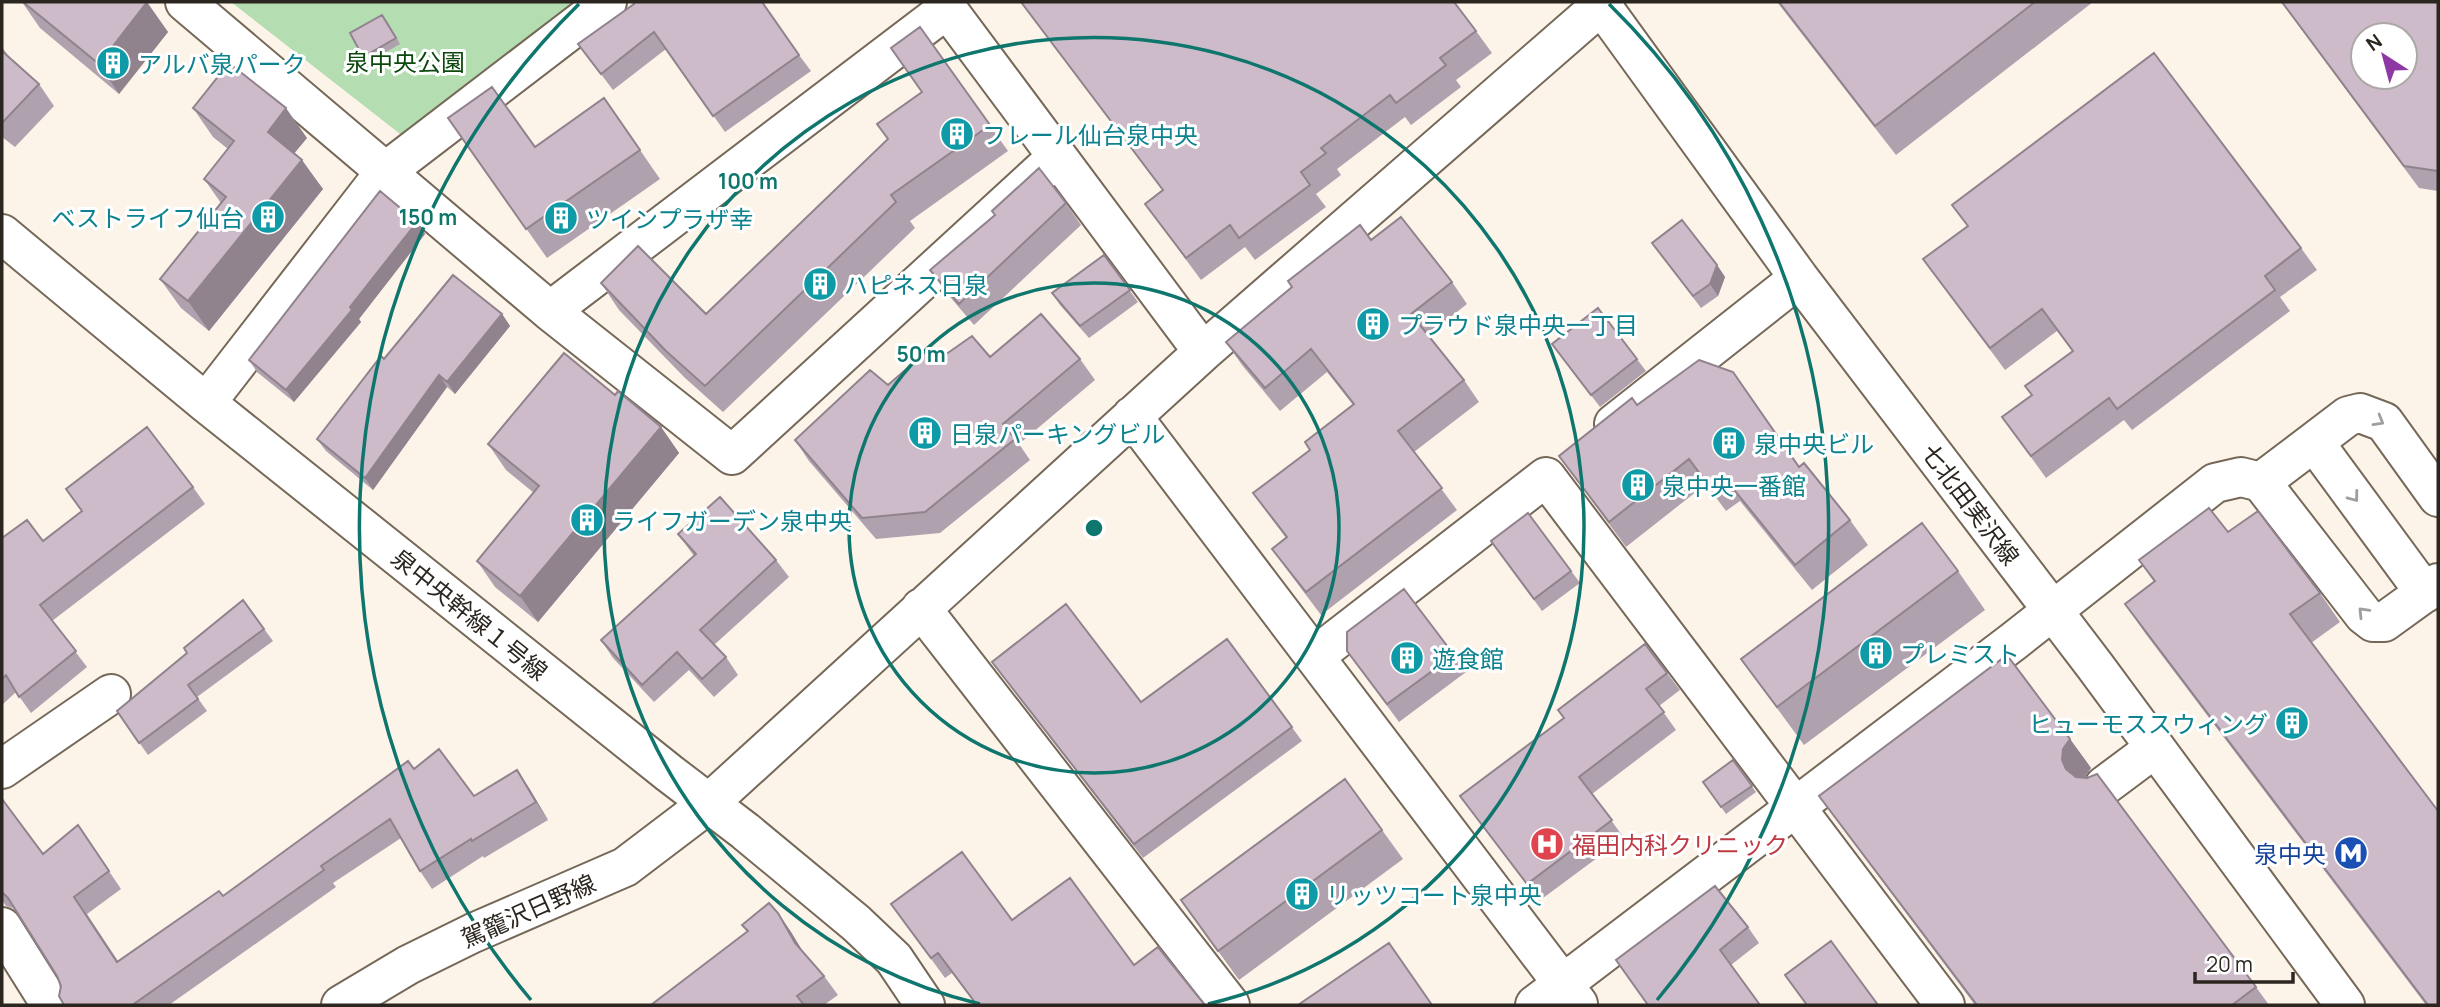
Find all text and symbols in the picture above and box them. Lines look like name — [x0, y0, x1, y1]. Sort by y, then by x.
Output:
north arrow — [2349, 21, 2419, 91]
text: N — [2361, 28, 2387, 57]
building icon: アルバ泉パーク — [94, 44, 132, 82]
park label: 泉中央公園 — [345, 45, 465, 78]
place label: アルバ泉パーク — [138, 47, 306, 80]
building icon: フレール仙台泉中央 — [938, 115, 976, 153]
place label: フレール仙台泉中央 — [982, 118, 1198, 151]
text: 100 m — [718, 167, 778, 195]
building icon: ベストライフ仙台 — [249, 198, 287, 236]
building icon: ツインプラザ幸 — [542, 199, 580, 237]
place label: ベストライフ仙台 — [52, 201, 244, 234]
place label: ツインプラザ幸 — [586, 202, 753, 235]
text: 150 m — [399, 203, 457, 231]
building icon: ハピネス日泉 — [801, 265, 839, 303]
place label: ハピネス日泉 — [844, 268, 988, 301]
building icon: プラウド泉中央一丁目 — [1354, 305, 1392, 343]
place label: プラウド泉中央一丁目 — [1398, 308, 1638, 341]
text: 50 m — [896, 340, 946, 368]
one-way arrow — [2371, 413, 2384, 427]
building icon: 日泉パーキングビル — [906, 414, 944, 452]
place label: 日泉パーキングビル — [950, 417, 1165, 450]
building icon: 泉中央ビル — [1710, 424, 1748, 462]
place label: 泉中央ビル — [1754, 427, 1874, 460]
street label: 七北田実沢線 — [1914, 437, 2028, 571]
building icon: 泉中央一番館 — [1619, 466, 1657, 504]
place label: 泉中央一番館 — [1662, 469, 1806, 502]
one-way arrow — [2346, 489, 2358, 502]
building icon: ライフガーデン泉中央 — [568, 501, 606, 539]
place label: ライフガーデン泉中央 — [612, 504, 852, 537]
centre of rings — [1082, 516, 1106, 540]
street label: 泉中央幹線１号線 — [385, 541, 555, 687]
one-way arrow — [2358, 607, 2371, 620]
building icon: プレミスト — [1857, 634, 1895, 672]
place label: プレミスト — [1900, 637, 2020, 670]
building icon: 遊食館 — [1388, 639, 1426, 677]
place label: 遊食館 — [1432, 642, 1504, 675]
building icon: ヒューモススウィング — [2273, 704, 2311, 742]
place label: ヒューモススウィング — [2028, 707, 2268, 740]
hospital icon: 福田内科クリニック — [1528, 825, 1566, 863]
place label: 福田内科クリニック — [1572, 828, 1788, 861]
metro station icon: 泉中央 — [2332, 834, 2370, 872]
place label: 泉中央 — [2254, 837, 2326, 870]
street label: 駕籠沢日野線 — [456, 866, 600, 954]
building icon: リッツコート泉中央 — [1283, 875, 1321, 913]
place label: リッツコート泉中央 — [1326, 878, 1542, 911]
scale bar — [2195, 940, 2293, 984]
text: 20 m — [2206, 950, 2253, 978]

